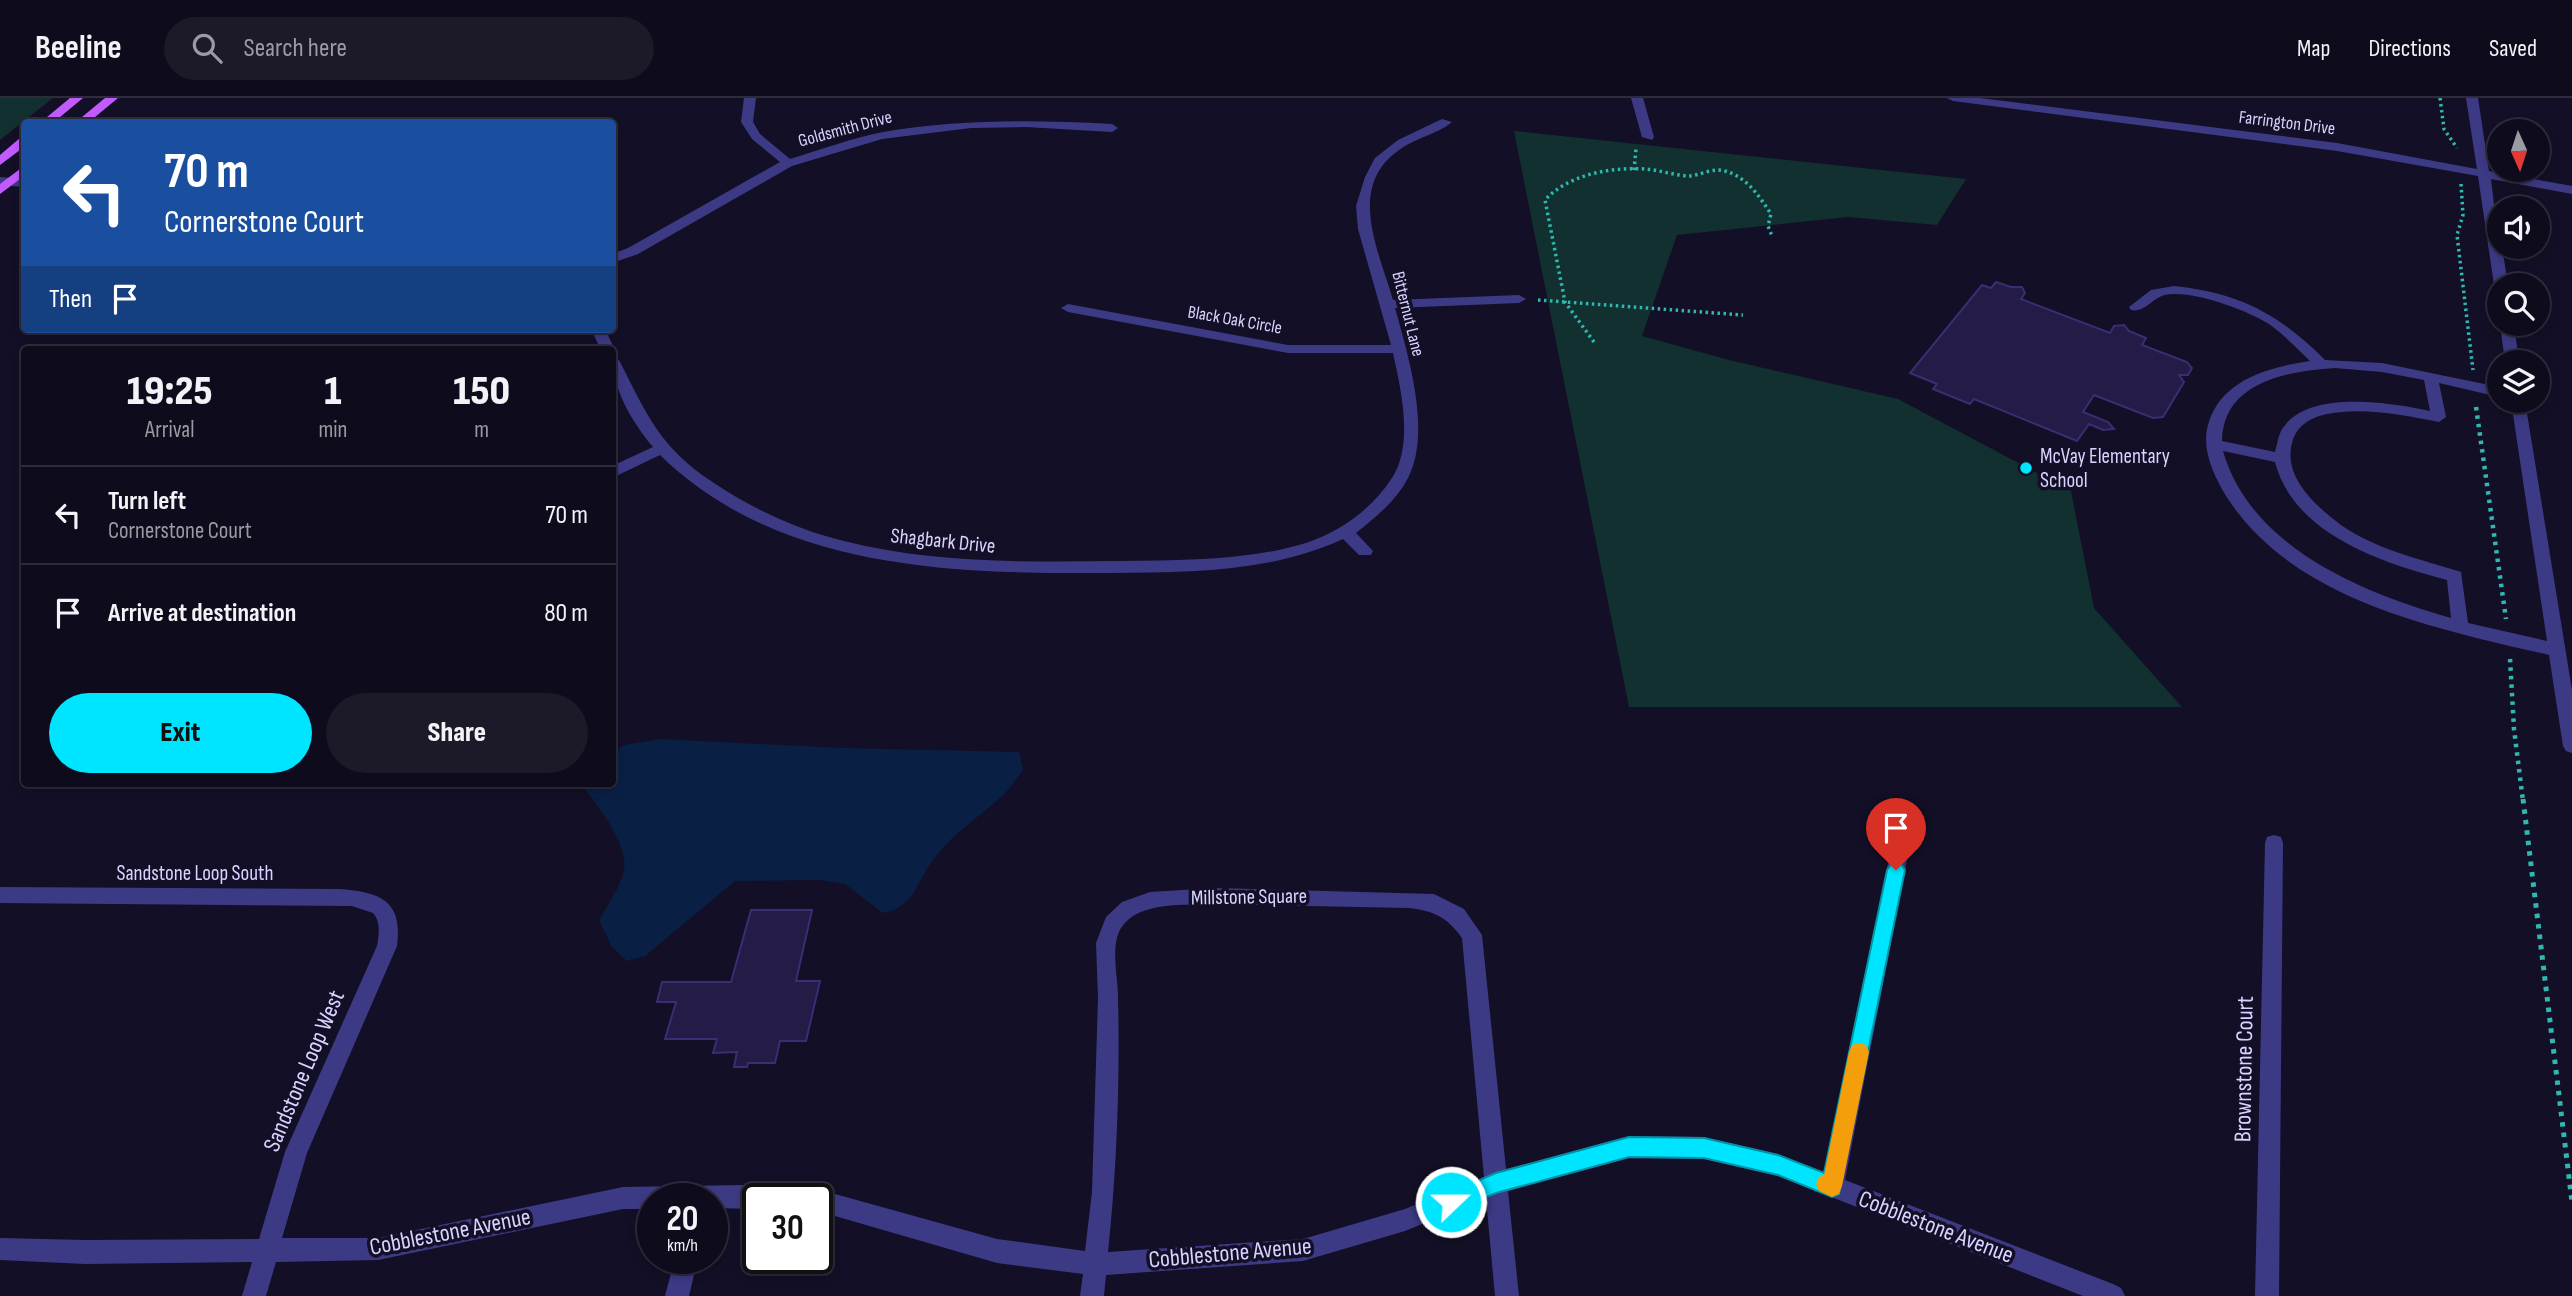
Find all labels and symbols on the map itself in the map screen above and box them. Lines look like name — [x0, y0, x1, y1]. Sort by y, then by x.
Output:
street label: Goldsmith Drive — [796, 106, 894, 152]
street label: Farrington Drive — [2238, 107, 2336, 139]
north arrow — [2487, 119, 2550, 182]
street label: Bitternut Lane — [1387, 269, 1429, 359]
street label: Black Oak Circle — [1186, 301, 1284, 339]
place label: McVay Elementary School — [2040, 444, 2170, 493]
marker: McVay Elementary School — [2018, 460, 2034, 476]
street label: Shagbark Drive — [889, 523, 997, 559]
pin — [1866, 798, 1926, 870]
street label: Sandstone Loop South — [117, 861, 273, 886]
street label: Millstone Square — [1191, 883, 1307, 911]
street label: Sandstone Loop West — [257, 986, 351, 1156]
street label: Brownstone Court — [2228, 996, 2260, 1142]
position arrow — [1414, 1165, 1488, 1239]
speed limit sign: 30 — [742, 1183, 833, 1274]
street label: Cobblestone Avenue — [1854, 1184, 2018, 1270]
street label: Cobblestone Avenue — [367, 1202, 533, 1262]
street label: Cobblestone Avenue — [1147, 1231, 1313, 1275]

